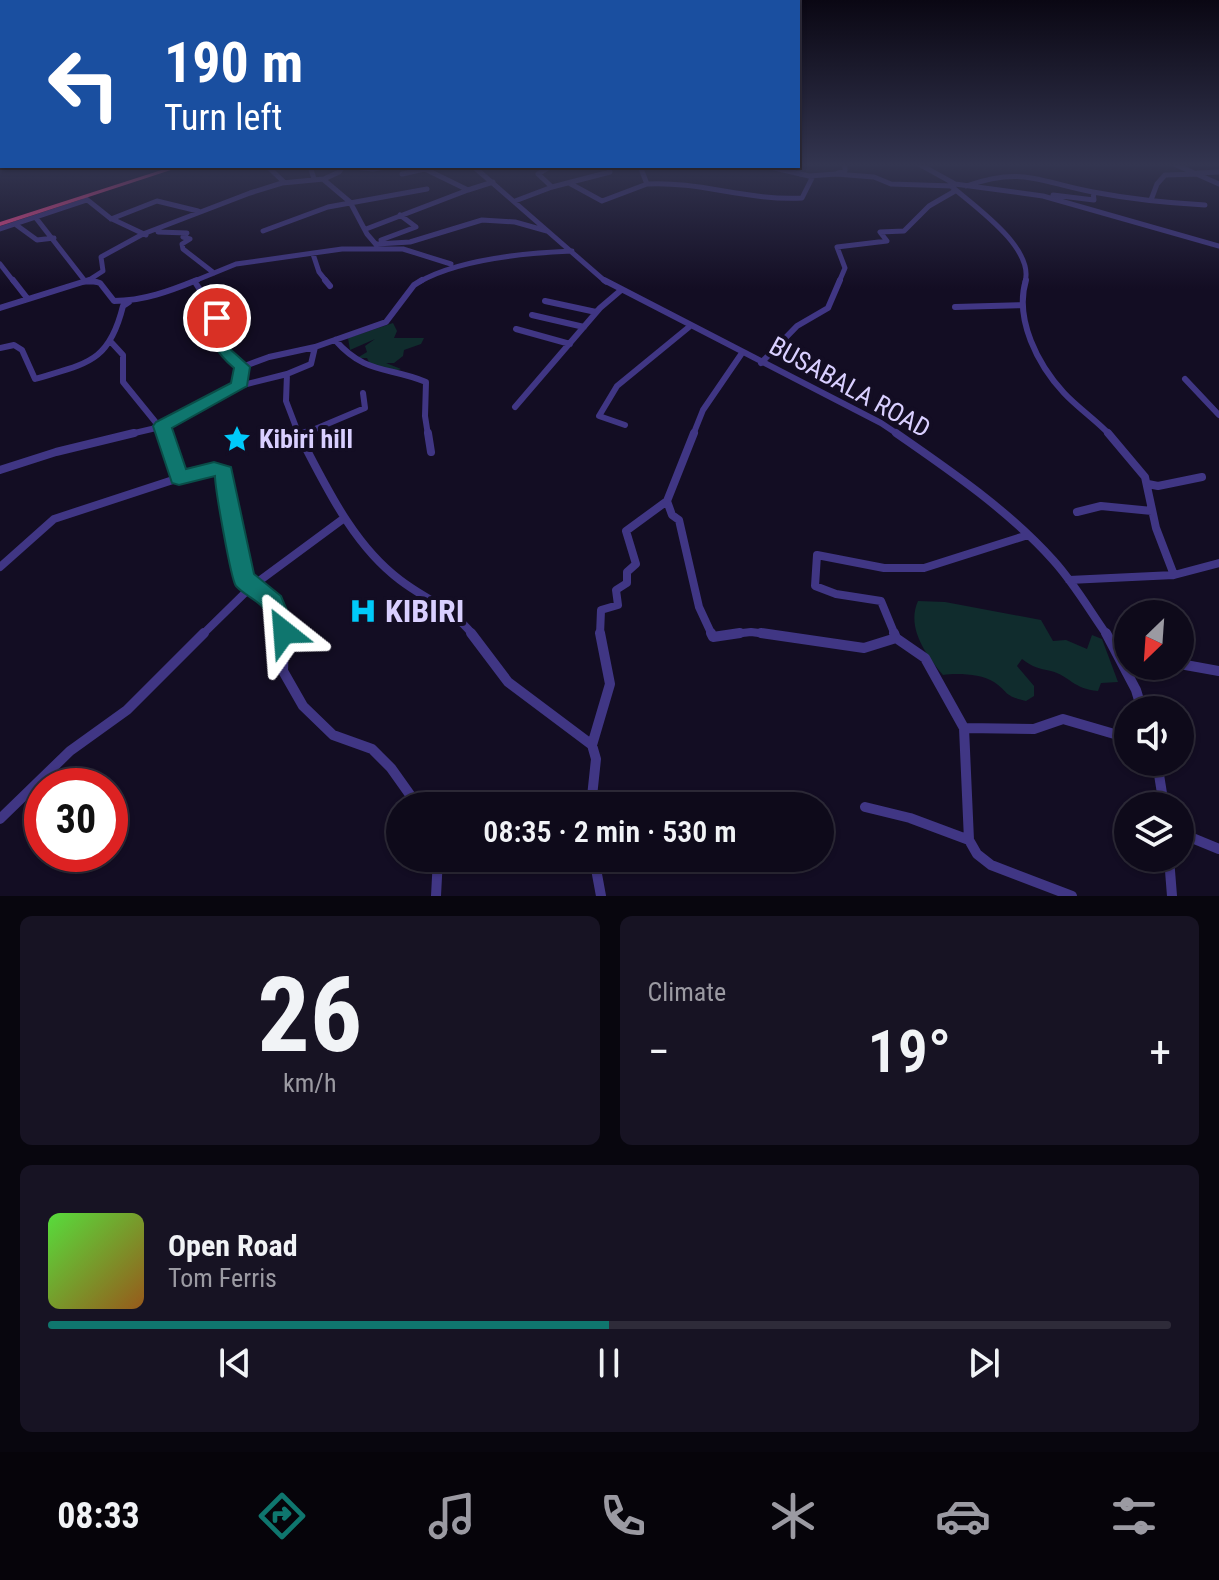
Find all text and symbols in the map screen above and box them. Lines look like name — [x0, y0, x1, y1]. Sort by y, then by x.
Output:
text: 190 m — [164, 30, 303, 96]
icon: left — [32, 32, 136, 136]
text: Turn left — [164, 97, 282, 139]
pin — [183, 284, 251, 352]
icon: arrive — [195, 296, 239, 340]
street label: BUSABALA ROAD — [764, 330, 936, 444]
place icon: Kibiri hill — [222, 424, 252, 454]
place label: Kibiri hill — [259, 424, 353, 454]
position arrow — [242, 590, 326, 674]
place label: KIBIRI — [385, 592, 464, 630]
hospital icon: KIBIRI — [348, 596, 378, 626]
north arrow — [1114, 600, 1194, 680]
map controls — [1114, 600, 1194, 872]
button: sound — [1114, 696, 1194, 776]
speed limit sign: 30 — [24, 768, 128, 872]
button: layers — [1114, 792, 1194, 872]
text: 08:35 · 2 min · 530 m — [483, 814, 737, 849]
text: 26 — [257, 955, 362, 1076]
text: Climate — [648, 977, 726, 1007]
text: 19° — [868, 1016, 951, 1087]
text: − — [648, 1026, 670, 1078]
text: + — [1149, 1026, 1171, 1078]
text: km/h — [283, 1068, 337, 1098]
text: Open Road — [168, 1228, 298, 1263]
text: Tom Ferris — [168, 1263, 277, 1293]
icon: previous — [213, 1341, 257, 1385]
icon: pause — [587, 1341, 631, 1385]
icon: next — [962, 1341, 1006, 1385]
icon: directions — [254, 1488, 310, 1544]
icon: music — [424, 1488, 480, 1544]
icon: phone — [595, 1488, 651, 1544]
icon: climate — [765, 1488, 821, 1544]
icon: car — [935, 1488, 991, 1544]
icon: filters — [1106, 1488, 1162, 1544]
text: 08:33 — [57, 1495, 140, 1537]

